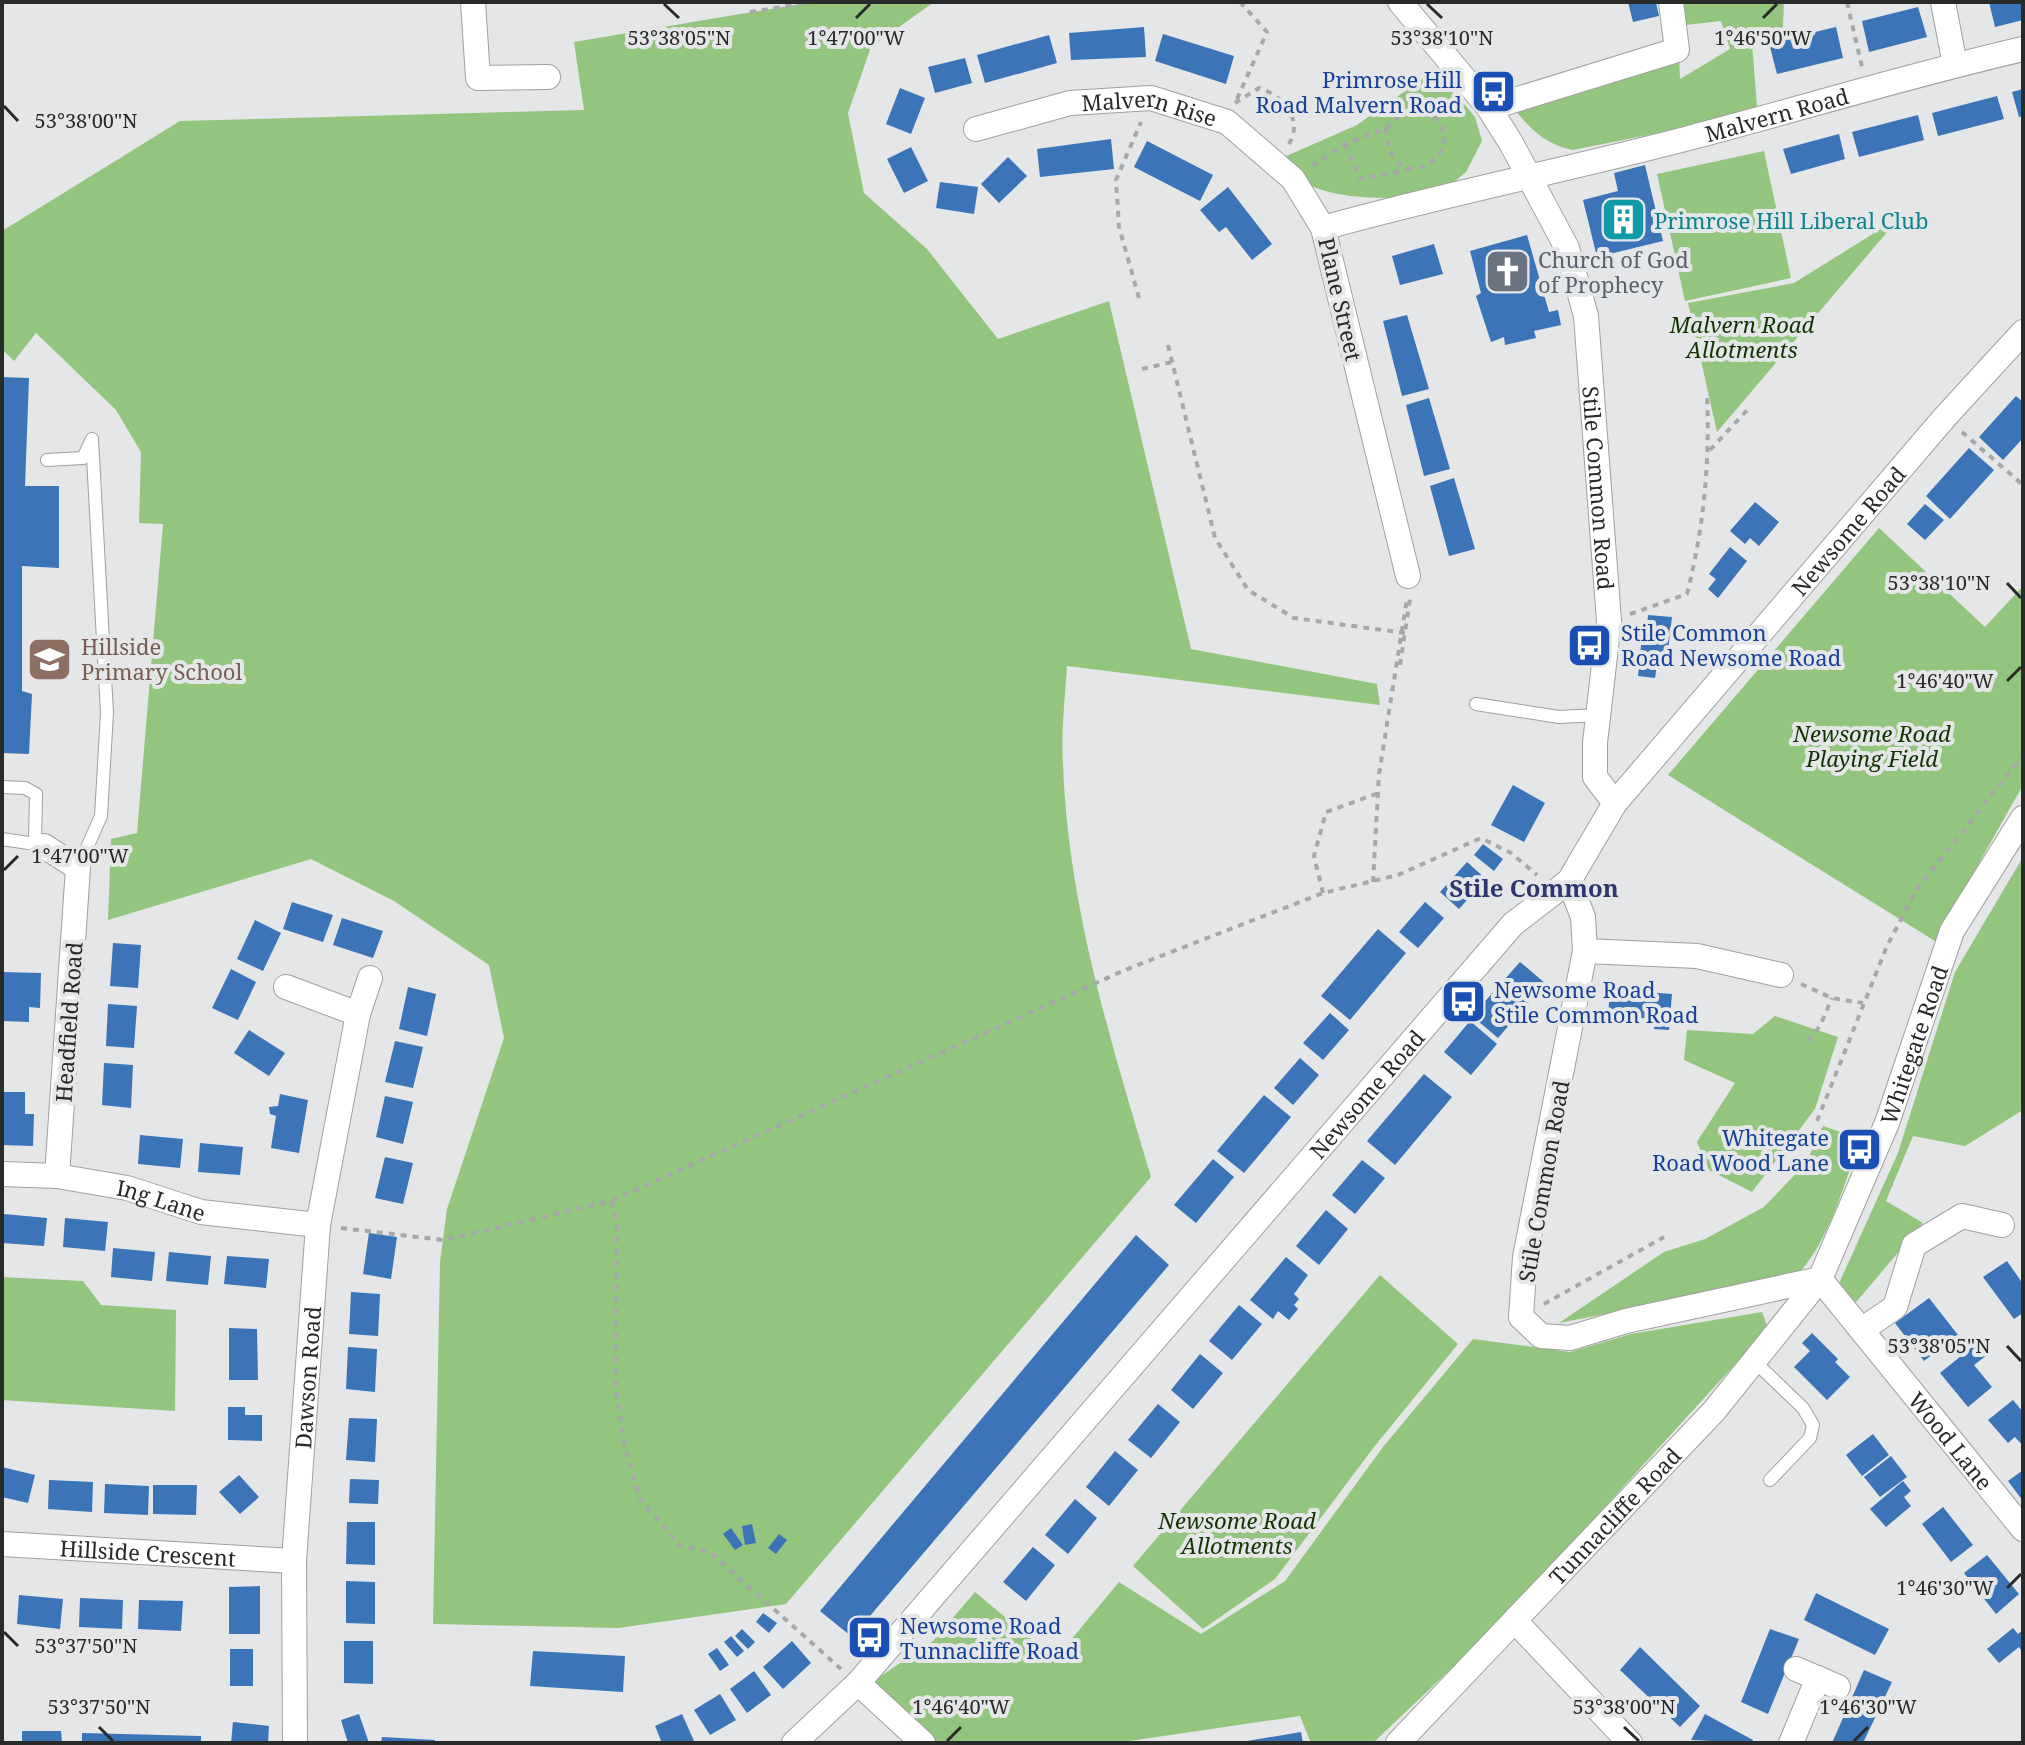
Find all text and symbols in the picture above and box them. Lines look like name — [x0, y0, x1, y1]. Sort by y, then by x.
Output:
text: 53°38'05"N — [628, 24, 730, 51]
text: 1°47'00"W — [807, 24, 905, 51]
text: 53°38'10"N — [1391, 24, 1493, 51]
text: 1°46'50"W — [1714, 24, 1812, 51]
place label: Primrose Hill Road Malvern Road — [1256, 64, 1462, 119]
bus stop icon: Primrose Hill Road Malvern Road — [1469, 68, 1517, 116]
street label: Malvern Road — [1702, 80, 1852, 148]
street label: Malvern Rise — [1081, 83, 1221, 133]
text: 53°38'00"N — [35, 107, 137, 134]
building icon: Primrose Hill Liberal Club — [1599, 196, 1647, 244]
place label: Primrose Hill Liberal Club — [1654, 205, 1928, 235]
street label: Plane Street — [1312, 234, 1370, 364]
place label: Church of God of Prophecy — [1538, 244, 1689, 299]
church icon: Church of God of Prophecy — [1483, 248, 1531, 296]
park label: Malvern Road Allotments — [1669, 309, 1815, 364]
street label: Stile Common Road — [1576, 385, 1622, 592]
street label: Newsome Road — [1784, 459, 1912, 602]
text: 53°38'10"N — [1888, 569, 1990, 596]
place label: Stile Common Road Newsome Road — [1621, 617, 1842, 672]
bus stop icon: Stile Common Road Newsome Road — [1566, 621, 1614, 669]
place label: Hillside Primary School — [81, 631, 243, 686]
school or university icon: Hillside Primary School — [26, 635, 74, 683]
text: 1°46'40"W — [1896, 667, 1994, 694]
park label: Newsome Road Playing Field — [1792, 718, 1951, 773]
text: 1°47'00"W — [31, 842, 129, 869]
district label: Stile Common — [1449, 871, 1619, 904]
street label: Headfield Road — [47, 940, 89, 1103]
street label: Whitegate Road — [1873, 961, 1954, 1128]
place label: Newsome Road Stile Common Road — [1494, 974, 1699, 1029]
bus stop icon: Newsome Road Stile Common Road — [1439, 978, 1487, 1026]
street label: Newsome Road — [1302, 1022, 1431, 1165]
street label: Stile Common Road — [1510, 1077, 1576, 1284]
place label: Whitegate Road Wood Lane — [1652, 1122, 1829, 1177]
bus stop icon: Whitegate Road Wood Lane — [1836, 1126, 1884, 1174]
street label: Ing Lane — [115, 1172, 210, 1228]
street label: Dawson Road — [287, 1305, 327, 1450]
text: 53°38'05"N — [1888, 1332, 1990, 1359]
street label: Wood Lane — [1902, 1385, 2000, 1496]
street label: Tunnacliffe Road — [1542, 1440, 1687, 1591]
park label: Newsome Road Allotments — [1157, 1505, 1316, 1560]
street label: Hillside Crescent — [59, 1532, 237, 1573]
text: 1°46'30"W — [1896, 1574, 1994, 1601]
place label: Newsome Road Tunnacliffe Road — [900, 1610, 1079, 1665]
bus stop icon: Newsome Road Tunnacliffe Road — [845, 1614, 893, 1662]
text: 53°37'50"N — [35, 1632, 137, 1659]
text: 53°37'50"N — [48, 1693, 150, 1720]
text: 1°46'40"W — [912, 1693, 1010, 1720]
text: 53°38'00"N — [1573, 1693, 1675, 1720]
text: 1°46'30"W — [1819, 1693, 1917, 1720]

